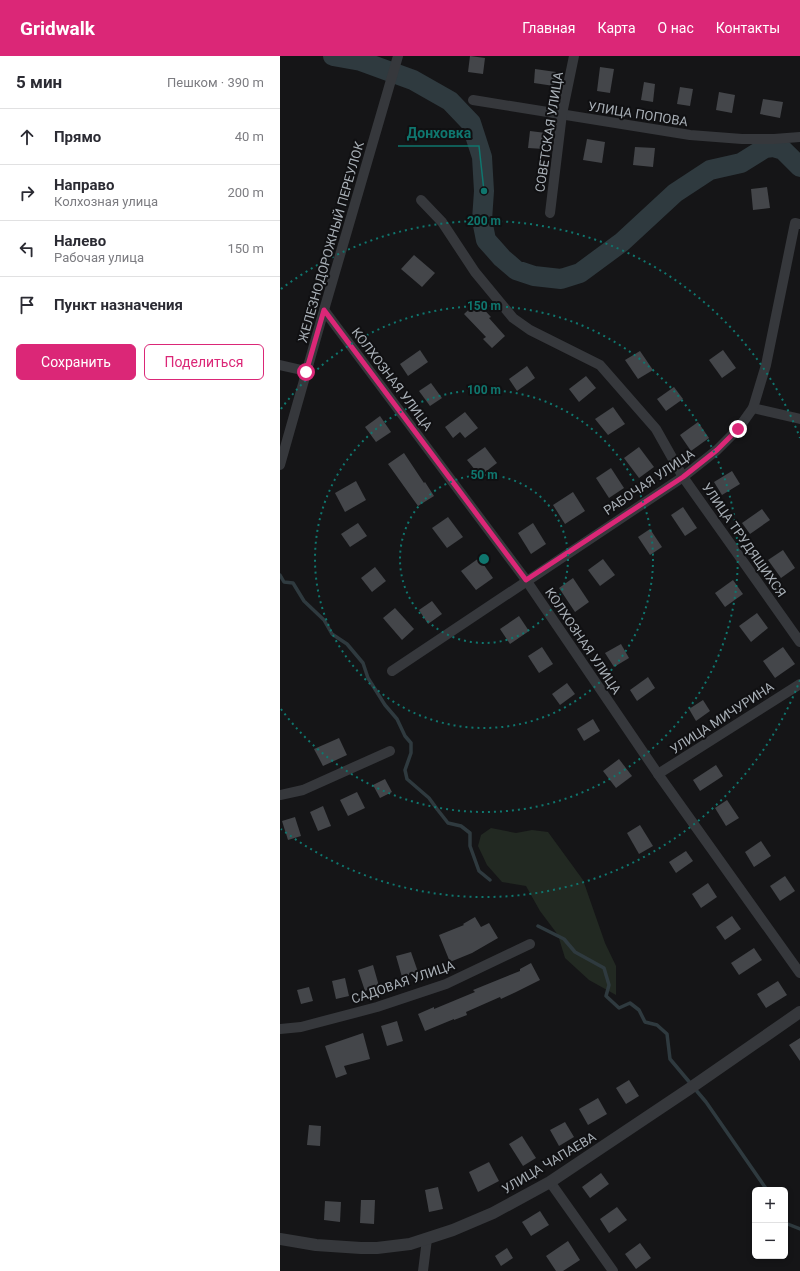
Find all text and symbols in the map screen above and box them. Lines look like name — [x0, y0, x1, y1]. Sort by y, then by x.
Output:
text: Gridwalk — [20, 17, 95, 40]
text: Главная — [522, 20, 575, 36]
text: Карта — [597, 20, 636, 36]
text: О нас — [658, 20, 694, 36]
text: Контакты — [716, 20, 780, 36]
street label: СОВЕТСКАЯ УЛИЦА — [532, 70, 566, 193]
text: 5 мин — [16, 72, 62, 92]
text: Пешком · 390 m — [167, 75, 264, 90]
street label: УЛИЦА ПОПОВА — [587, 99, 689, 129]
callout: Донховка — [398, 120, 479, 146]
text: Донховка — [407, 125, 472, 141]
icon: ahead — [16, 126, 38, 148]
text: Прямо — [54, 128, 101, 146]
text: 40 m — [235, 129, 264, 144]
street label: ЖЕЛЕЗНОДОРОЖНЫЙ ПЕРЕУЛОК — [295, 139, 367, 344]
text: Направо — [54, 176, 115, 194]
icon: right — [16, 182, 38, 204]
text: 200 m — [227, 185, 264, 200]
text: Колхозная улица — [54, 194, 158, 209]
text: 200 m — [467, 214, 501, 228]
text: Налево — [54, 232, 106, 250]
icon: left — [16, 238, 38, 260]
text: 150 m — [227, 241, 264, 256]
text: Рабочая улица — [54, 250, 144, 265]
icon: arrive — [16, 294, 38, 316]
text: Пункт назначения — [54, 296, 183, 314]
text: 150 m — [467, 299, 501, 313]
street label: КОЛХОЗНАЯ УЛИЦА — [349, 325, 436, 434]
button: Сохранить — [16, 344, 136, 380]
button: Поделиться — [144, 344, 264, 380]
route start — [297, 363, 315, 381]
text: 100 m — [467, 383, 501, 397]
route end — [729, 420, 747, 438]
street label: РАБОЧАЯ УЛИЦА — [601, 446, 698, 518]
text: 50 m — [470, 468, 498, 482]
street label: УЛИЦА ТРУДЯЩИХСЯ — [699, 480, 789, 600]
centre of rings — [477, 552, 491, 566]
street label: КОЛХОЗНАЯ УЛИЦА — [542, 585, 624, 697]
street label: УЛИЦА МИЧУРИНА — [667, 679, 777, 757]
street label: САДОВАЯ УЛИЦА — [349, 957, 457, 1007]
street label: УЛИЦА ЧАПАЕВА — [499, 1129, 599, 1197]
map controls — [752, 1187, 788, 1259]
button: + — [752, 1187, 788, 1223]
button: − — [752, 1223, 788, 1259]

